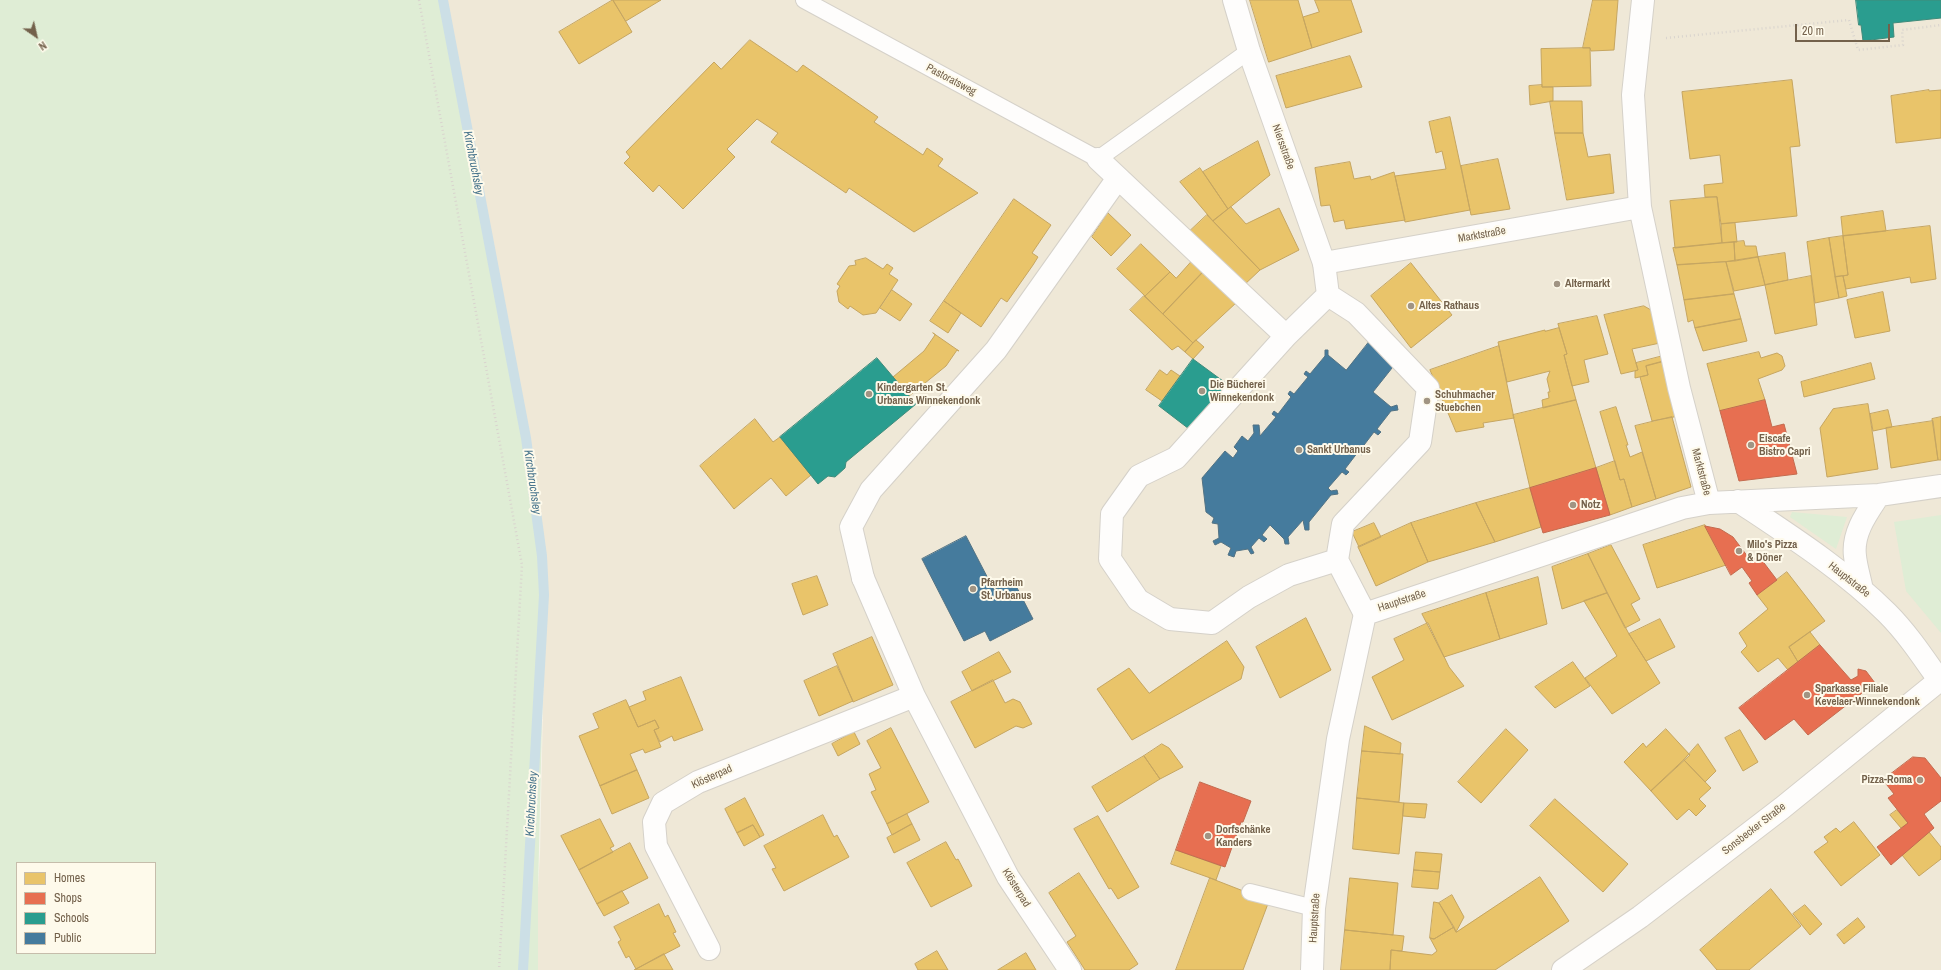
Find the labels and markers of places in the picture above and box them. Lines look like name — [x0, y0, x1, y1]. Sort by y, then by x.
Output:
place label: Altermarkt — [1565, 277, 1610, 291]
marker: Altermarkt — [1552, 279, 1562, 289]
place label: Altes Rathaus — [1419, 299, 1479, 313]
marker: Altes Rathaus — [1406, 301, 1416, 311]
place label: Die Bücherei Winnekendonk — [1210, 378, 1274, 404]
place label: Kindergarten St. Urbanus Winnekendonk — [877, 381, 980, 407]
marker: Die Bücherei Winnekendonk — [1197, 386, 1207, 396]
place label: Schuhmacher Stuebchen — [1435, 388, 1495, 414]
marker: Kindergarten St. Urbanus Winnekendonk — [864, 389, 874, 399]
marker: Schuhmacher Stuebchen — [1422, 396, 1432, 406]
place label: Eiscafe Bistro Capri — [1759, 432, 1811, 458]
marker: Eiscafe Bistro Capri — [1746, 440, 1756, 450]
place label: Sankt Urbanus — [1307, 443, 1371, 457]
marker: Sankt Urbanus — [1294, 445, 1304, 455]
place label: Notz — [1581, 498, 1601, 512]
marker: Notz — [1568, 500, 1578, 510]
place label: Milo's Pizza & Döner — [1747, 538, 1797, 564]
marker: Milo's Pizza & Döner — [1734, 546, 1744, 556]
place label: Pfarrheim St. Urbanus — [981, 576, 1032, 602]
marker: Pfarrheim St. Urbanus — [968, 584, 978, 594]
place label: Sparkasse Filiale Kevelaer-Winnekendonk — [1815, 682, 1920, 708]
marker: Sparkasse Filiale Kevelaer-Winnekendonk — [1802, 690, 1812, 700]
place label: Pizza-Roma — [1861, 773, 1912, 787]
marker: Pizza-Roma — [1915, 775, 1925, 785]
place label: Dorfschänke Kanders — [1216, 823, 1271, 849]
marker: Dorfschänke Kanders — [1203, 831, 1213, 841]

